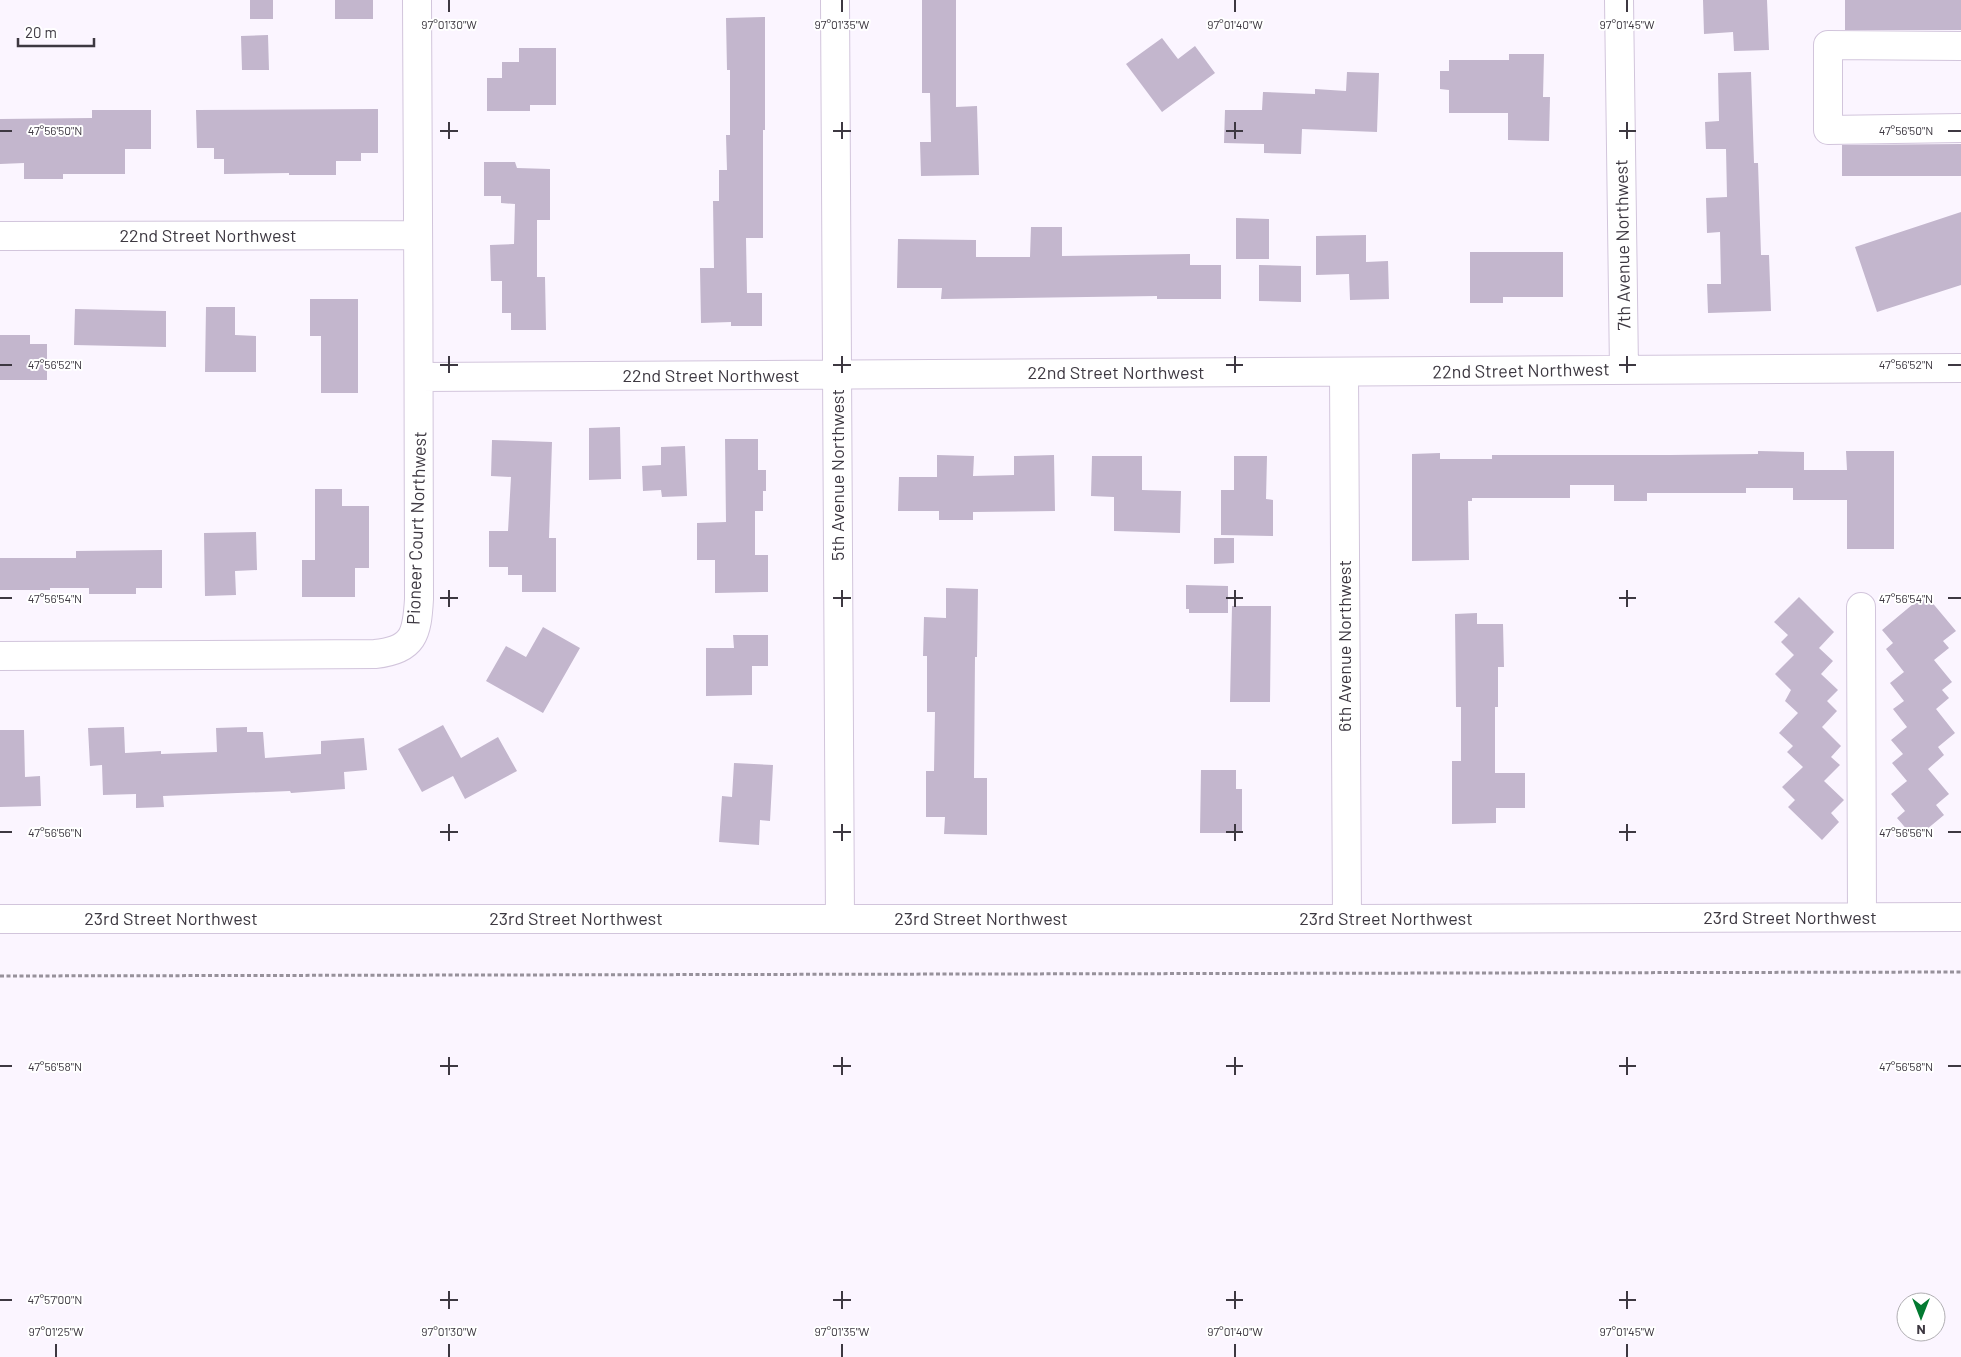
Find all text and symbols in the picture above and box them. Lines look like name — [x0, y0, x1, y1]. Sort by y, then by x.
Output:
scale bar — [18, 15, 94, 47]
text: 97°01'30"W — [421, 17, 477, 31]
text: 97°01'35"W — [815, 17, 870, 31]
text: 97°01'40"W — [1207, 17, 1263, 31]
text: 97°01'45"W — [1599, 17, 1655, 31]
text: 20 m — [25, 23, 57, 41]
text: 47°56'50"N — [28, 123, 82, 137]
text: 47°56'50"N — [1879, 123, 1933, 137]
street label: 7th Avenue Northwest — [1610, 159, 1634, 331]
street label: 22nd Street Northwest — [119, 224, 297, 246]
text: 47°56'52"N — [28, 357, 82, 371]
street label: 22nd Street Northwest — [1432, 357, 1610, 383]
text: 47°56'52"N — [1879, 357, 1933, 371]
street label: 22nd Street Northwest — [1027, 361, 1205, 383]
street label: 22nd Street Northwest — [622, 364, 800, 386]
street label: 5th Avenue Northwest — [826, 389, 848, 561]
street label: Pioneer Court Northwest — [402, 431, 430, 625]
street label: 6th Avenue Northwest — [1333, 560, 1355, 732]
text: 47°56'54"N — [28, 591, 82, 605]
text: 47°56'54"N — [1879, 591, 1933, 605]
text: 47°56'56"N — [28, 825, 82, 839]
text: 47°56'56"N — [1879, 825, 1933, 839]
street label: 23rd Street Northwest — [1703, 906, 1877, 928]
street label: 23rd Street Northwest — [84, 907, 258, 929]
street label: 23rd Street Northwest — [489, 907, 663, 929]
street label: 23rd Street Northwest — [894, 907, 1068, 929]
street label: 23rd Street Northwest — [1299, 907, 1473, 929]
text: 47°56'58"N — [28, 1059, 82, 1073]
text: 47°56'58"N — [1879, 1059, 1933, 1073]
text: 47°57'00"N — [28, 1292, 82, 1306]
north arrow — [1896, 1292, 1946, 1342]
text: N — [1916, 1322, 1926, 1339]
text: 97°01'25"W — [28, 1324, 84, 1338]
text: 97°01'30"W — [421, 1324, 477, 1338]
text: 97°01'35"W — [815, 1324, 870, 1338]
text: 97°01'40"W — [1207, 1324, 1263, 1338]
text: 97°01'45"W — [1599, 1324, 1655, 1338]

